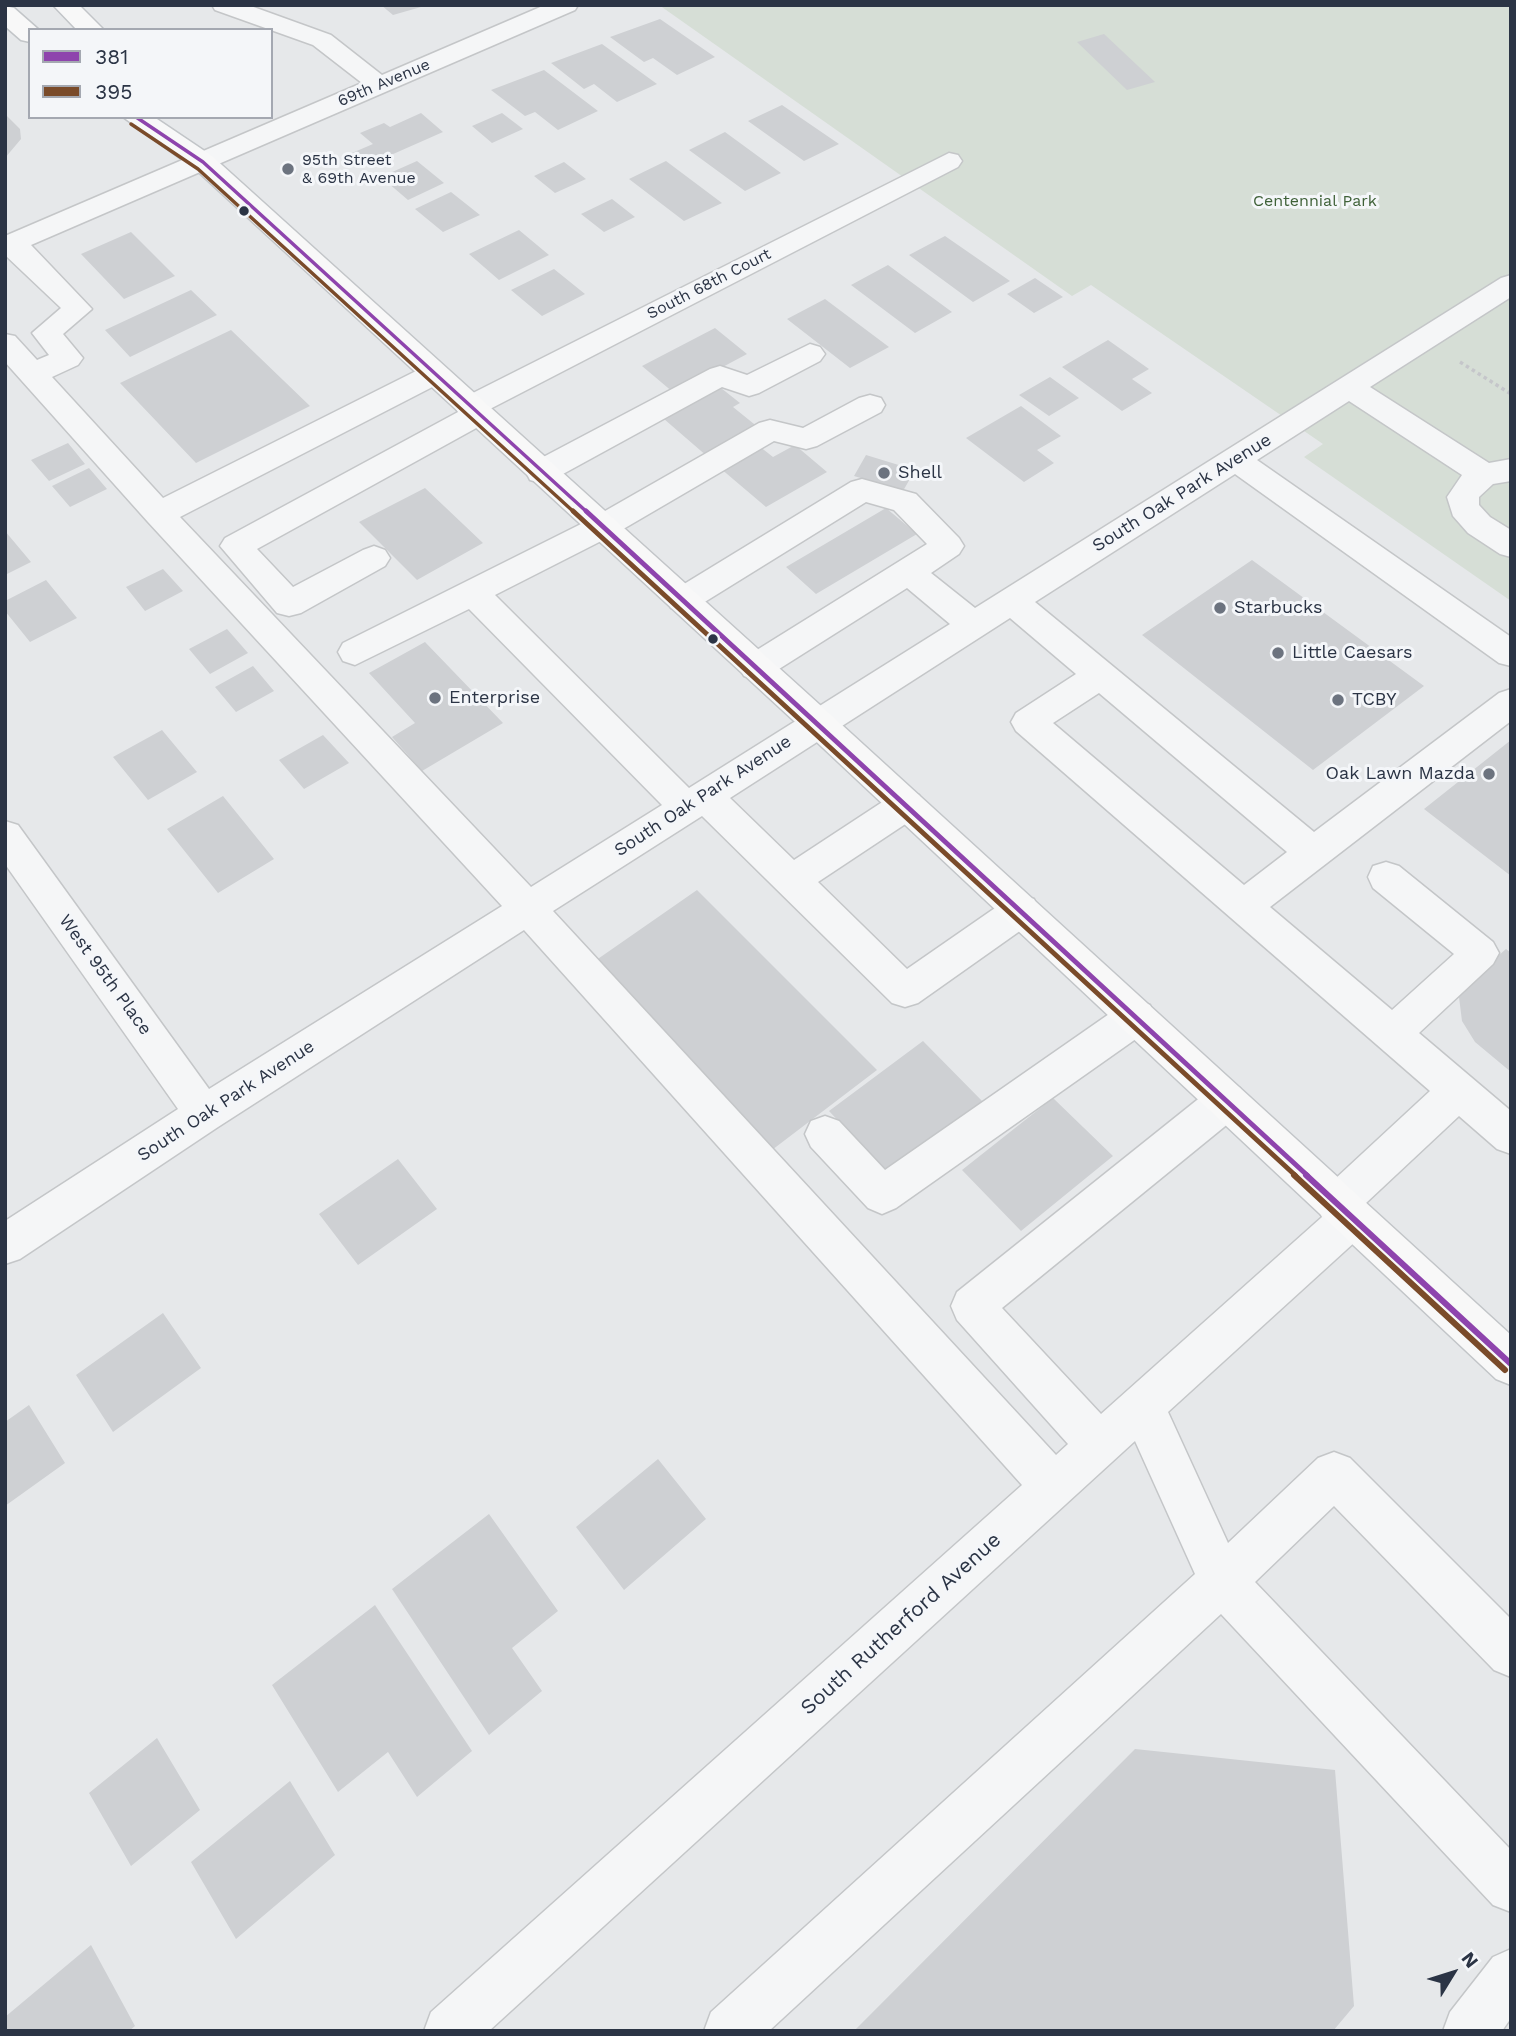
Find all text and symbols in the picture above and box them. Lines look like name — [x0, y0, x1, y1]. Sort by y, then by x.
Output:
legend — [28, 28, 273, 119]
text: 381 — [95, 44, 128, 69]
street label: 69th Avenue — [335, 55, 433, 111]
text: 395 — [95, 79, 132, 104]
place label: 95th Street & 69th Avenue — [302, 150, 416, 188]
marker: 95th Street & 69th Avenue — [280, 161, 296, 177]
park label: Centennial Park — [1253, 191, 1377, 211]
unlabelled marker — [237, 204, 251, 218]
street label: South 68th Court — [644, 244, 774, 324]
street label: South Oak Park Avenue — [1089, 429, 1275, 557]
place label: Shell — [898, 462, 942, 484]
marker: Shell — [876, 465, 892, 481]
place label: Starbucks — [1234, 597, 1323, 619]
marker: Starbucks — [1212, 600, 1228, 616]
unlabelled marker — [706, 632, 720, 646]
place label: Little Caesars — [1292, 642, 1413, 664]
marker: Little Caesars — [1270, 645, 1286, 661]
place label: Enterprise — [449, 687, 540, 709]
place label: TCBY — [1352, 689, 1397, 711]
marker: Enterprise — [427, 690, 443, 706]
marker: TCBY — [1330, 692, 1346, 708]
street label: South Oak Park Avenue — [610, 731, 796, 861]
place label: Oak Lawn Mazda — [1326, 763, 1475, 785]
marker: Oak Lawn Mazda — [1481, 766, 1497, 782]
street label: West 95th Place — [54, 910, 156, 1040]
street label: South Oak Park Avenue — [133, 1036, 319, 1166]
street label: South Rutherford Avenue — [796, 1527, 1006, 1721]
north arrow — [1418, 1938, 1488, 2008]
text: N — [1457, 1947, 1483, 1972]

